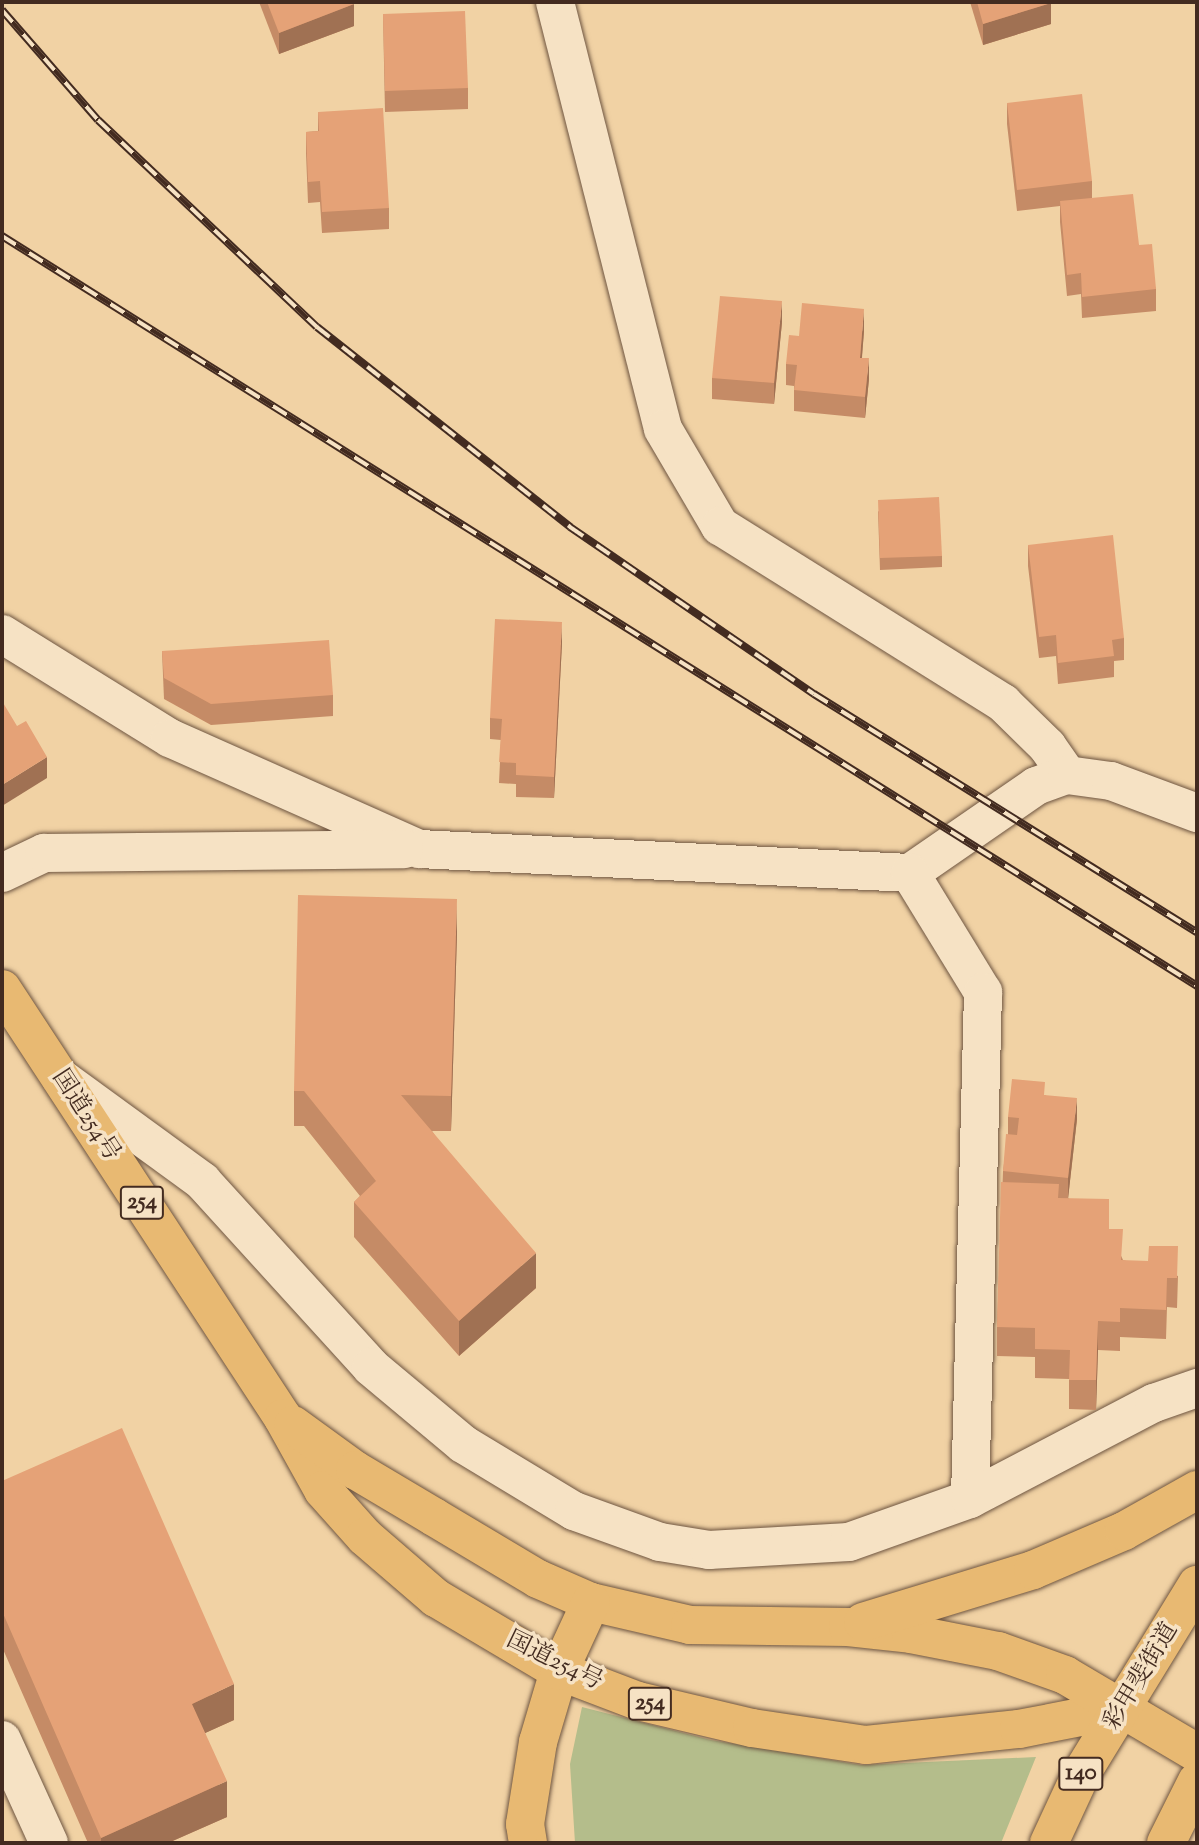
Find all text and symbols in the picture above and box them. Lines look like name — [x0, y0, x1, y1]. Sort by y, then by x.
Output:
street label: 国道254号 — [45, 1065, 125, 1167]
road number: 254 — [119, 1184, 165, 1222]
street label: 彩甲斐街道 — [1099, 1618, 1185, 1736]
street label: 国道254号 — [501, 1626, 607, 1698]
road number: 254 — [627, 1684, 673, 1723]
road number: 140 — [1058, 1754, 1104, 1794]

